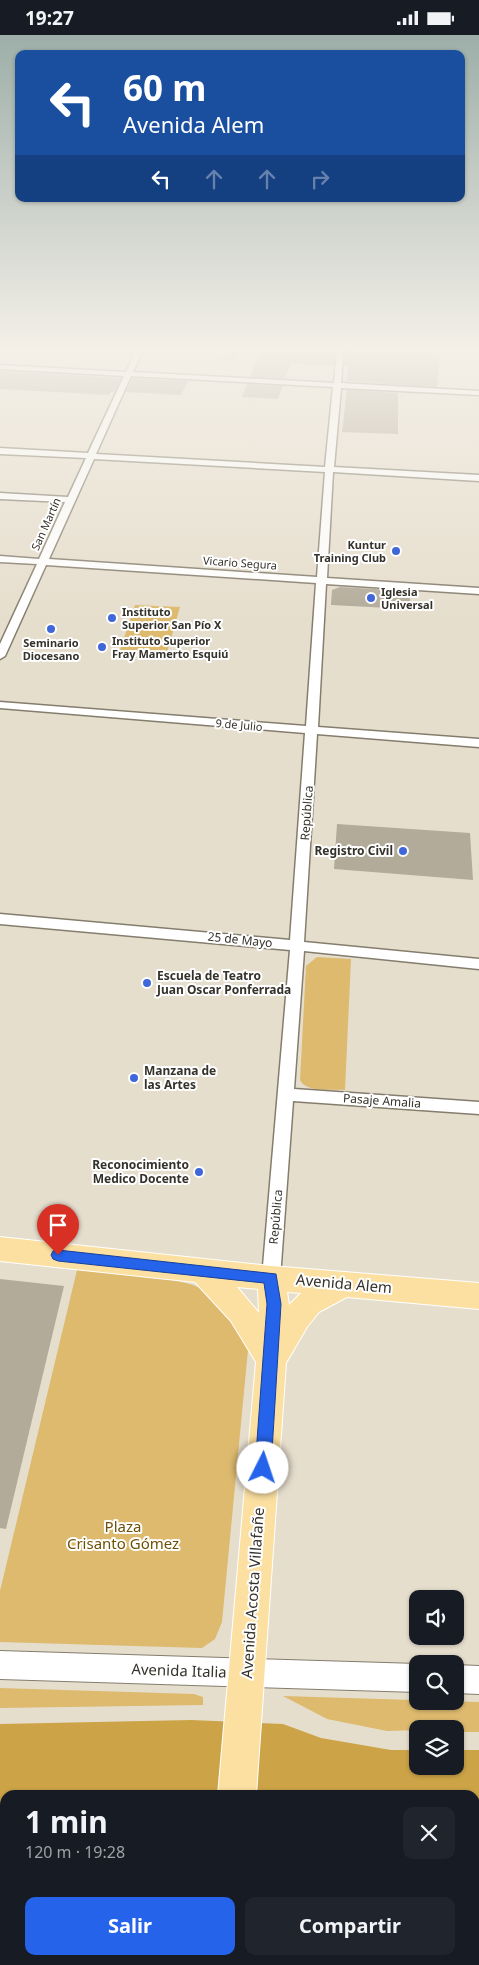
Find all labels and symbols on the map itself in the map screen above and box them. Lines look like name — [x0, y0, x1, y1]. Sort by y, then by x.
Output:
street label: San Martín — [27, 495, 64, 553]
place label: Kuntur Training Club — [314, 537, 386, 565]
marker: Kuntur Training Club — [390, 545, 402, 557]
street label: Vicario Segura — [203, 552, 278, 573]
place label: Iglesia Universal — [381, 584, 433, 612]
marker: Iglesia Universal — [365, 592, 377, 604]
place label: Instituto Superior San Pío X — [122, 604, 222, 632]
marker: Instituto Superior San Pío X — [106, 612, 118, 624]
marker: Seminario Diocesano — [45, 623, 57, 635]
place label: Instituto Superior Fray Mamerto Esquiú — [112, 633, 228, 661]
place label: Seminario Diocesano — [23, 635, 79, 663]
marker: Instituto Superior Fray Mamerto Esquiú — [96, 641, 108, 653]
street label: 9 de Julio — [215, 715, 264, 734]
street label: República — [296, 785, 317, 841]
place label: Registro Civil — [315, 842, 393, 859]
marker: Registro Civil — [397, 845, 409, 857]
street label: 25 de Mayo — [207, 928, 273, 951]
place label: Escuela de Teatro Juan Oscar Ponferrada — [156, 967, 291, 998]
marker: Escuela de Teatro Juan Oscar Ponferrada — [141, 977, 153, 989]
place label: Manzana de las Artes — [144, 1062, 216, 1093]
marker: Manzana de las Artes — [128, 1072, 140, 1084]
street label: Pasaje Amalia — [343, 1089, 422, 1112]
place label: Reconocimiento Medico Docente — [92, 1156, 189, 1187]
marker: Reconocimiento Medico Docente — [193, 1166, 205, 1178]
street label: República — [265, 1189, 286, 1245]
pin — [37, 1204, 79, 1255]
street label: Avenida Alem — [295, 1269, 393, 1297]
position arrow — [236, 1441, 288, 1493]
street label: Avenida Acosta Villafañe — [236, 1507, 268, 1679]
park label: Plaza Crisanto Gómez — [67, 1516, 179, 1553]
street label: Avenida Italia — [131, 1658, 227, 1682]

